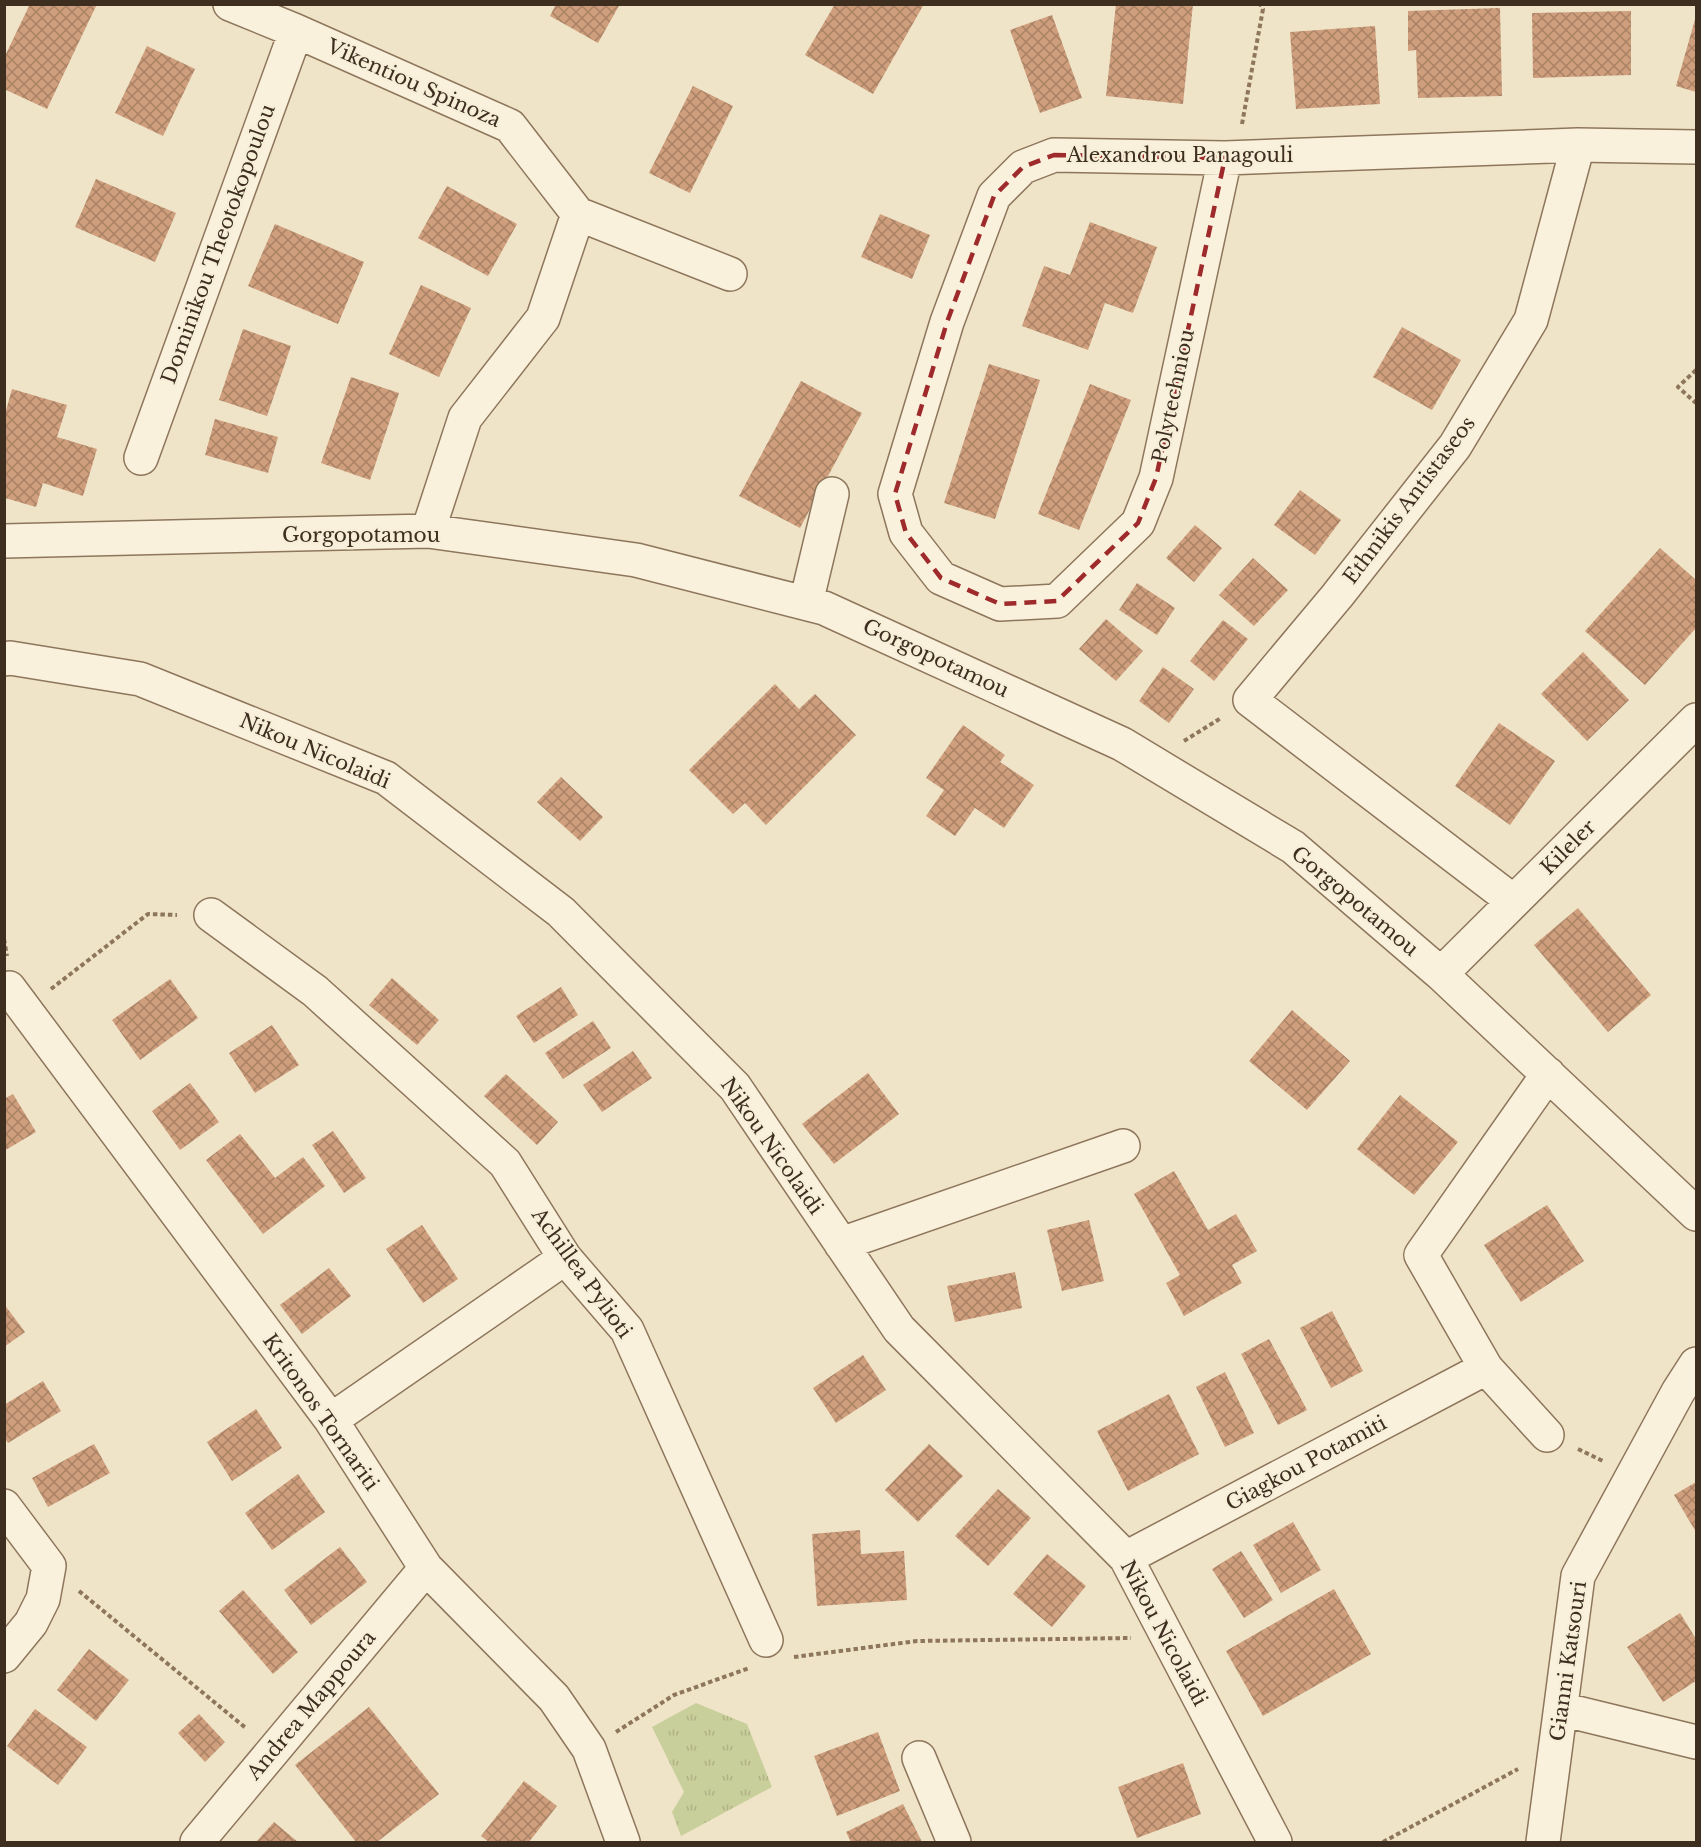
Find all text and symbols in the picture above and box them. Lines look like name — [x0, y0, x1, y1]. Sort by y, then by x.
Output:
street label: Vikentiou Spinoza — [322, 33, 506, 133]
street label: Dominikou Theotokopoulou — [156, 101, 280, 387]
street label: Alexandrou Panagouli — [1066, 143, 1293, 167]
street label: Polytechniou — [1147, 327, 1199, 465]
street label: Ethnikis Antistaseos — [1338, 411, 1480, 589]
street label: Gorgopotamou — [282, 523, 440, 547]
street label: Gorgopotamou — [859, 614, 1013, 702]
street label: Nikou Nicolaidi — [236, 708, 394, 794]
street label: Kileler — [1536, 814, 1601, 879]
street label: Gorgopotamou — [1287, 841, 1423, 961]
street label: Nikou Nicolaidi — [716, 1073, 828, 1219]
street label: Achillea Pylioti — [526, 1203, 637, 1343]
street label: Kritonos Tornariti — [258, 1329, 384, 1495]
street label: Giagkou Potamiti — [1222, 1410, 1391, 1516]
street label: Nikou Nicolaidi — [1115, 1556, 1213, 1710]
street label: Gianni Katsouri — [1545, 1579, 1591, 1743]
street label: Andrea Mappoura — [241, 1625, 381, 1785]

